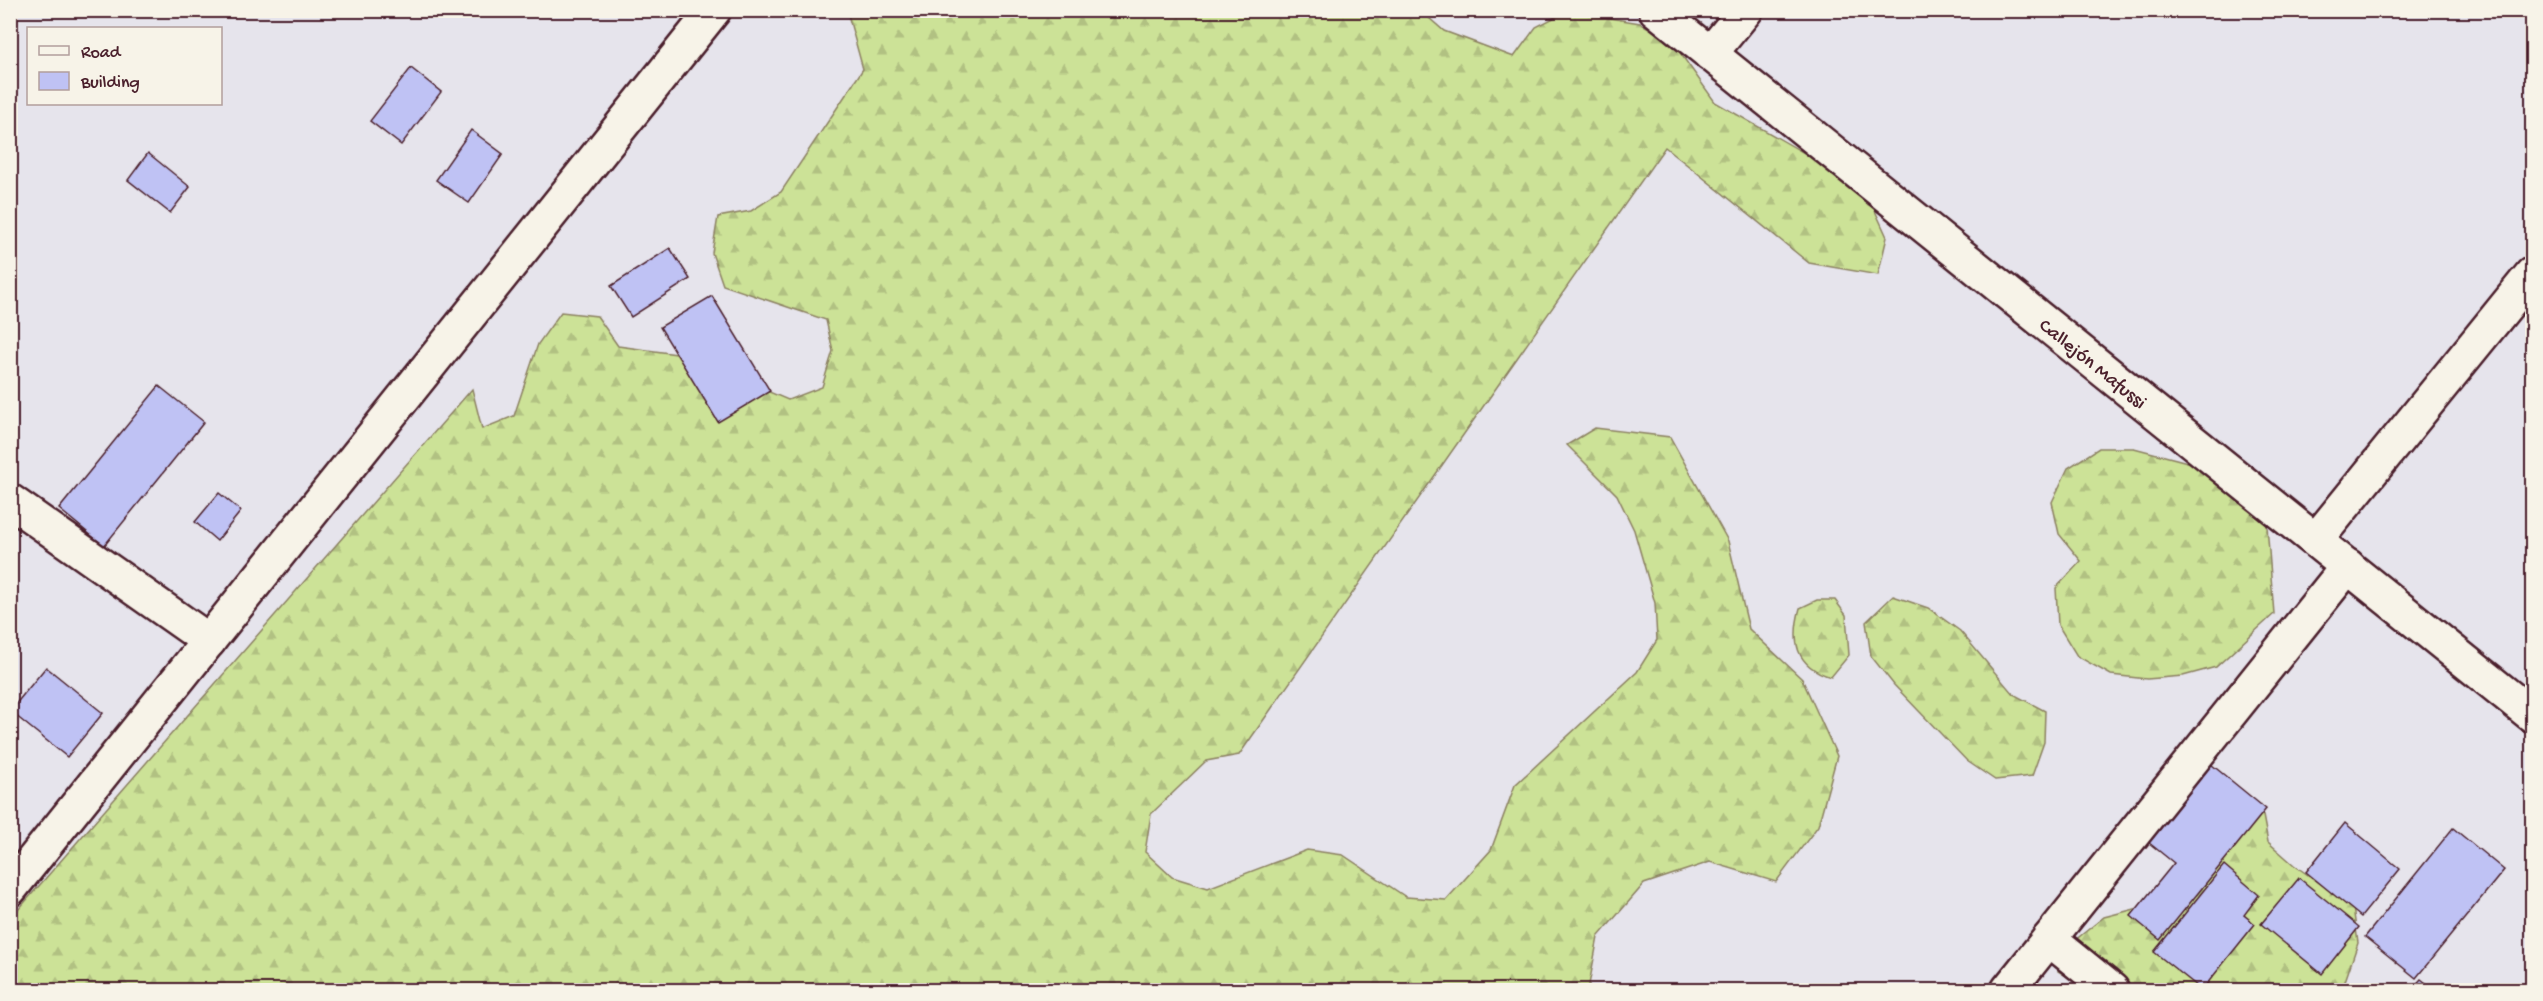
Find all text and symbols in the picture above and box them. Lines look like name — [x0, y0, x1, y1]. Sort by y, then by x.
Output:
legend — [27, 27, 222, 105]
text: Road — [81, 43, 122, 64]
text: Building — [80, 73, 140, 94]
street label: Callejón Mafussi — [2033, 315, 2150, 415]

